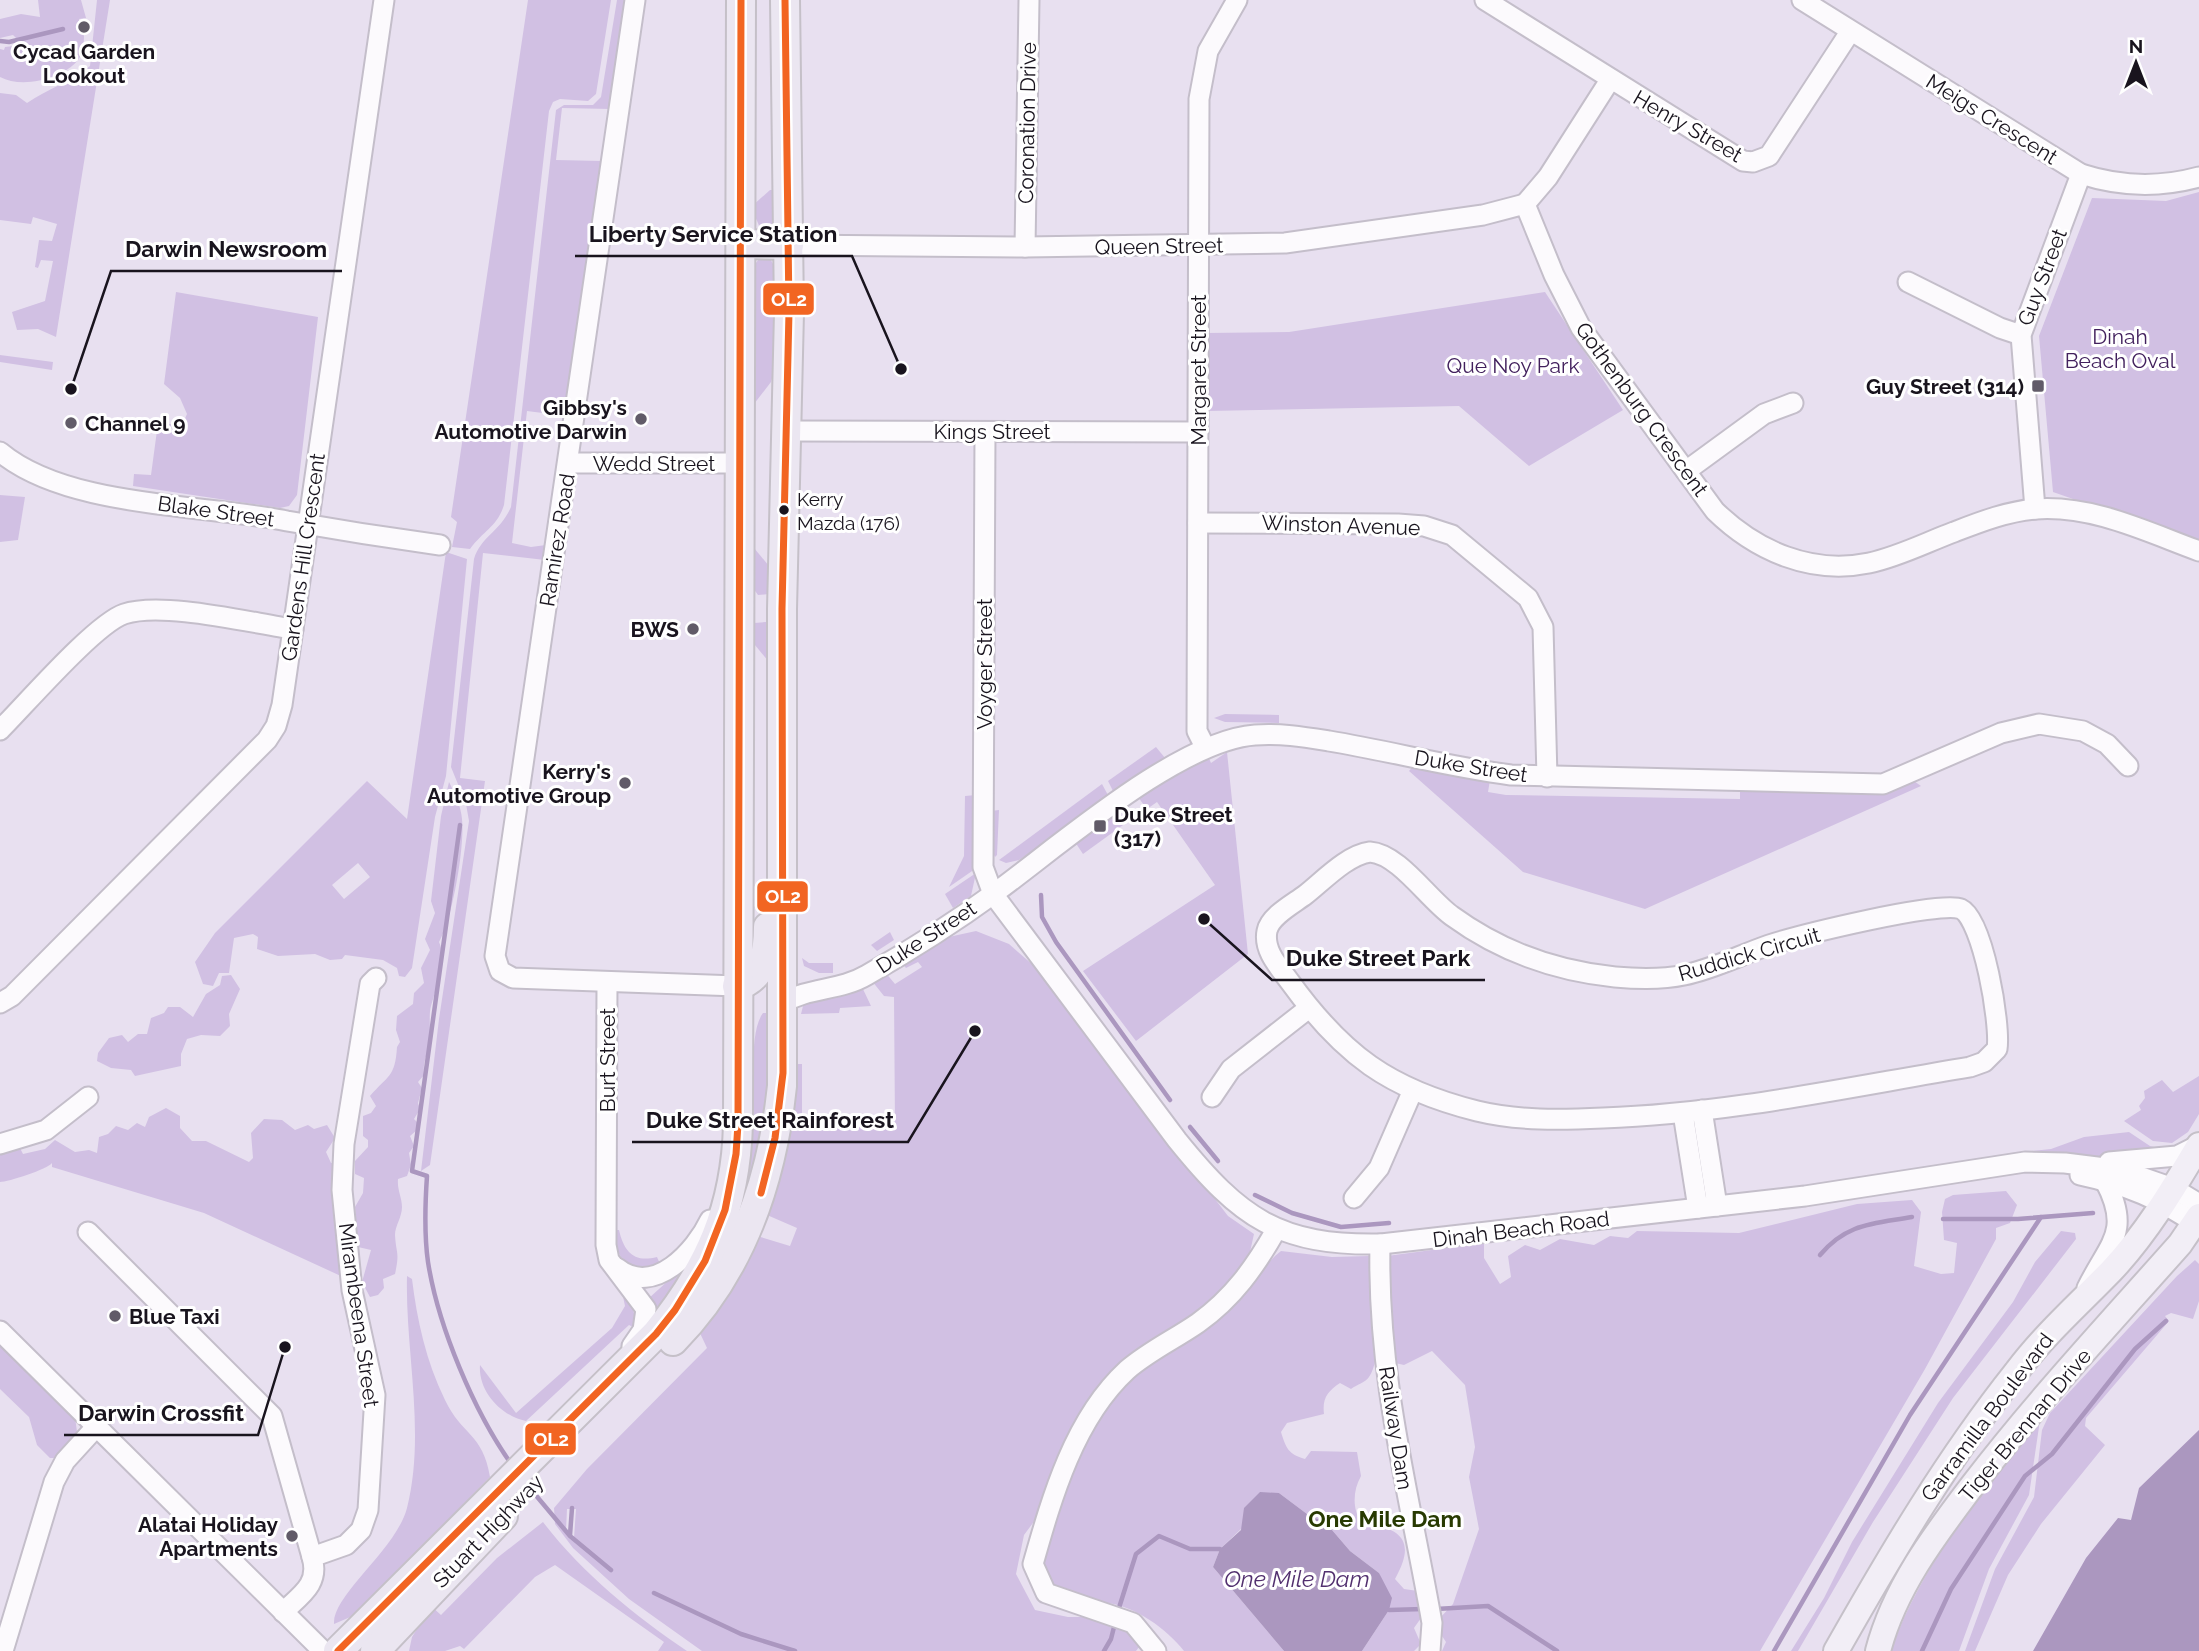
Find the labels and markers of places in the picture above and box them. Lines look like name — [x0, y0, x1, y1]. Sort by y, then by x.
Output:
marker: Cycad Garden Lookout — [76, 19, 92, 35]
place label: Cycad Garden Lookout — [13, 39, 155, 88]
callout: Liberty Service Station — [575, 212, 852, 256]
callout: Darwin Newsroom — [111, 227, 342, 271]
place label: Guy Street (314) — [1866, 374, 2024, 399]
marker: Guy Street (314) — [2030, 378, 2046, 394]
place label: Gibbsy's Automotive Darwin — [434, 395, 627, 444]
place label: Channel 9 — [85, 411, 186, 436]
marker: Gibbsy's Automotive Darwin — [633, 411, 649, 427]
marker: Channel 9 — [63, 415, 79, 431]
place label: Kerry Mazda (176) — [797, 488, 900, 534]
marker: Kerry Mazda (176) — [777, 503, 791, 517]
place label: BWS — [631, 617, 679, 642]
marker: BWS — [685, 621, 701, 637]
place label: Kerry's Automotive Group — [427, 759, 611, 808]
marker: Kerry's Automotive Group — [617, 775, 633, 791]
place label: Duke Street (317) — [1114, 802, 1233, 851]
marker: Duke Street (317) — [1092, 818, 1108, 834]
callout: Duke Street Park — [1272, 936, 1485, 980]
callout: Duke Street Rainforest — [632, 1098, 908, 1142]
place label: Blue Taxi — [129, 1304, 220, 1329]
marker: Blue Taxi — [107, 1308, 123, 1324]
callout: Darwin Crossfit — [64, 1391, 258, 1435]
place label: Alatai Holiday Apartments — [138, 1512, 278, 1561]
marker: Alatai Holiday Apartments — [284, 1528, 300, 1544]

